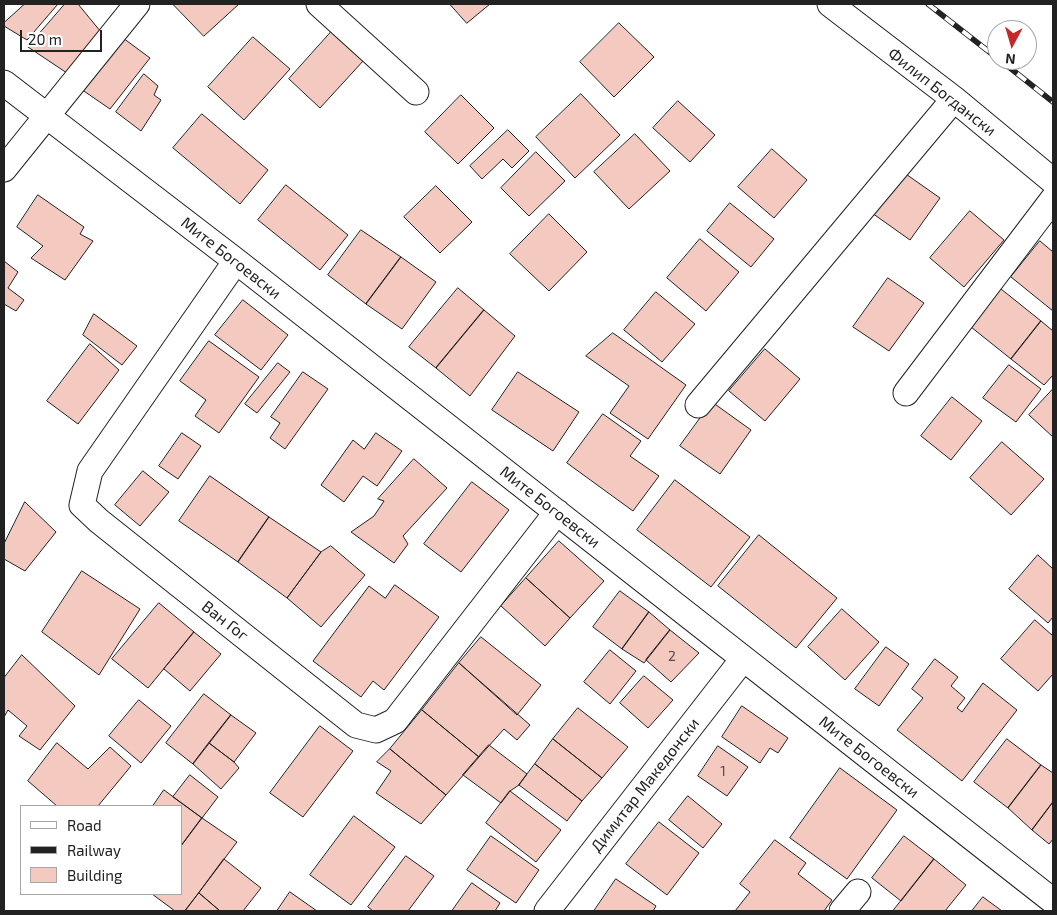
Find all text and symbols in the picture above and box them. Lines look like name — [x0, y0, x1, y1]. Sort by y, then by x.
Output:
scale bar — [22, 20, 105, 52]
north arrow — [987, 20, 1037, 70]
text: 20 m — [28, 30, 62, 48]
street label: Филип Богдански — [884, 44, 1000, 140]
text: N — [1005, 50, 1016, 68]
street label: Мите Богоевски — [177, 213, 285, 303]
street label: Мите Богоевски — [496, 462, 604, 552]
street label: Ван Гог — [198, 597, 252, 645]
house number: 2 — [668, 648, 676, 664]
street label: Мите Богоевски — [815, 712, 923, 802]
street label: Димитар Македонски — [587, 714, 703, 856]
house number: 1 — [720, 763, 726, 779]
legend — [20, 805, 182, 895]
text: Road — [67, 816, 102, 834]
text: Railway — [67, 841, 121, 859]
text: Building — [67, 866, 122, 884]

